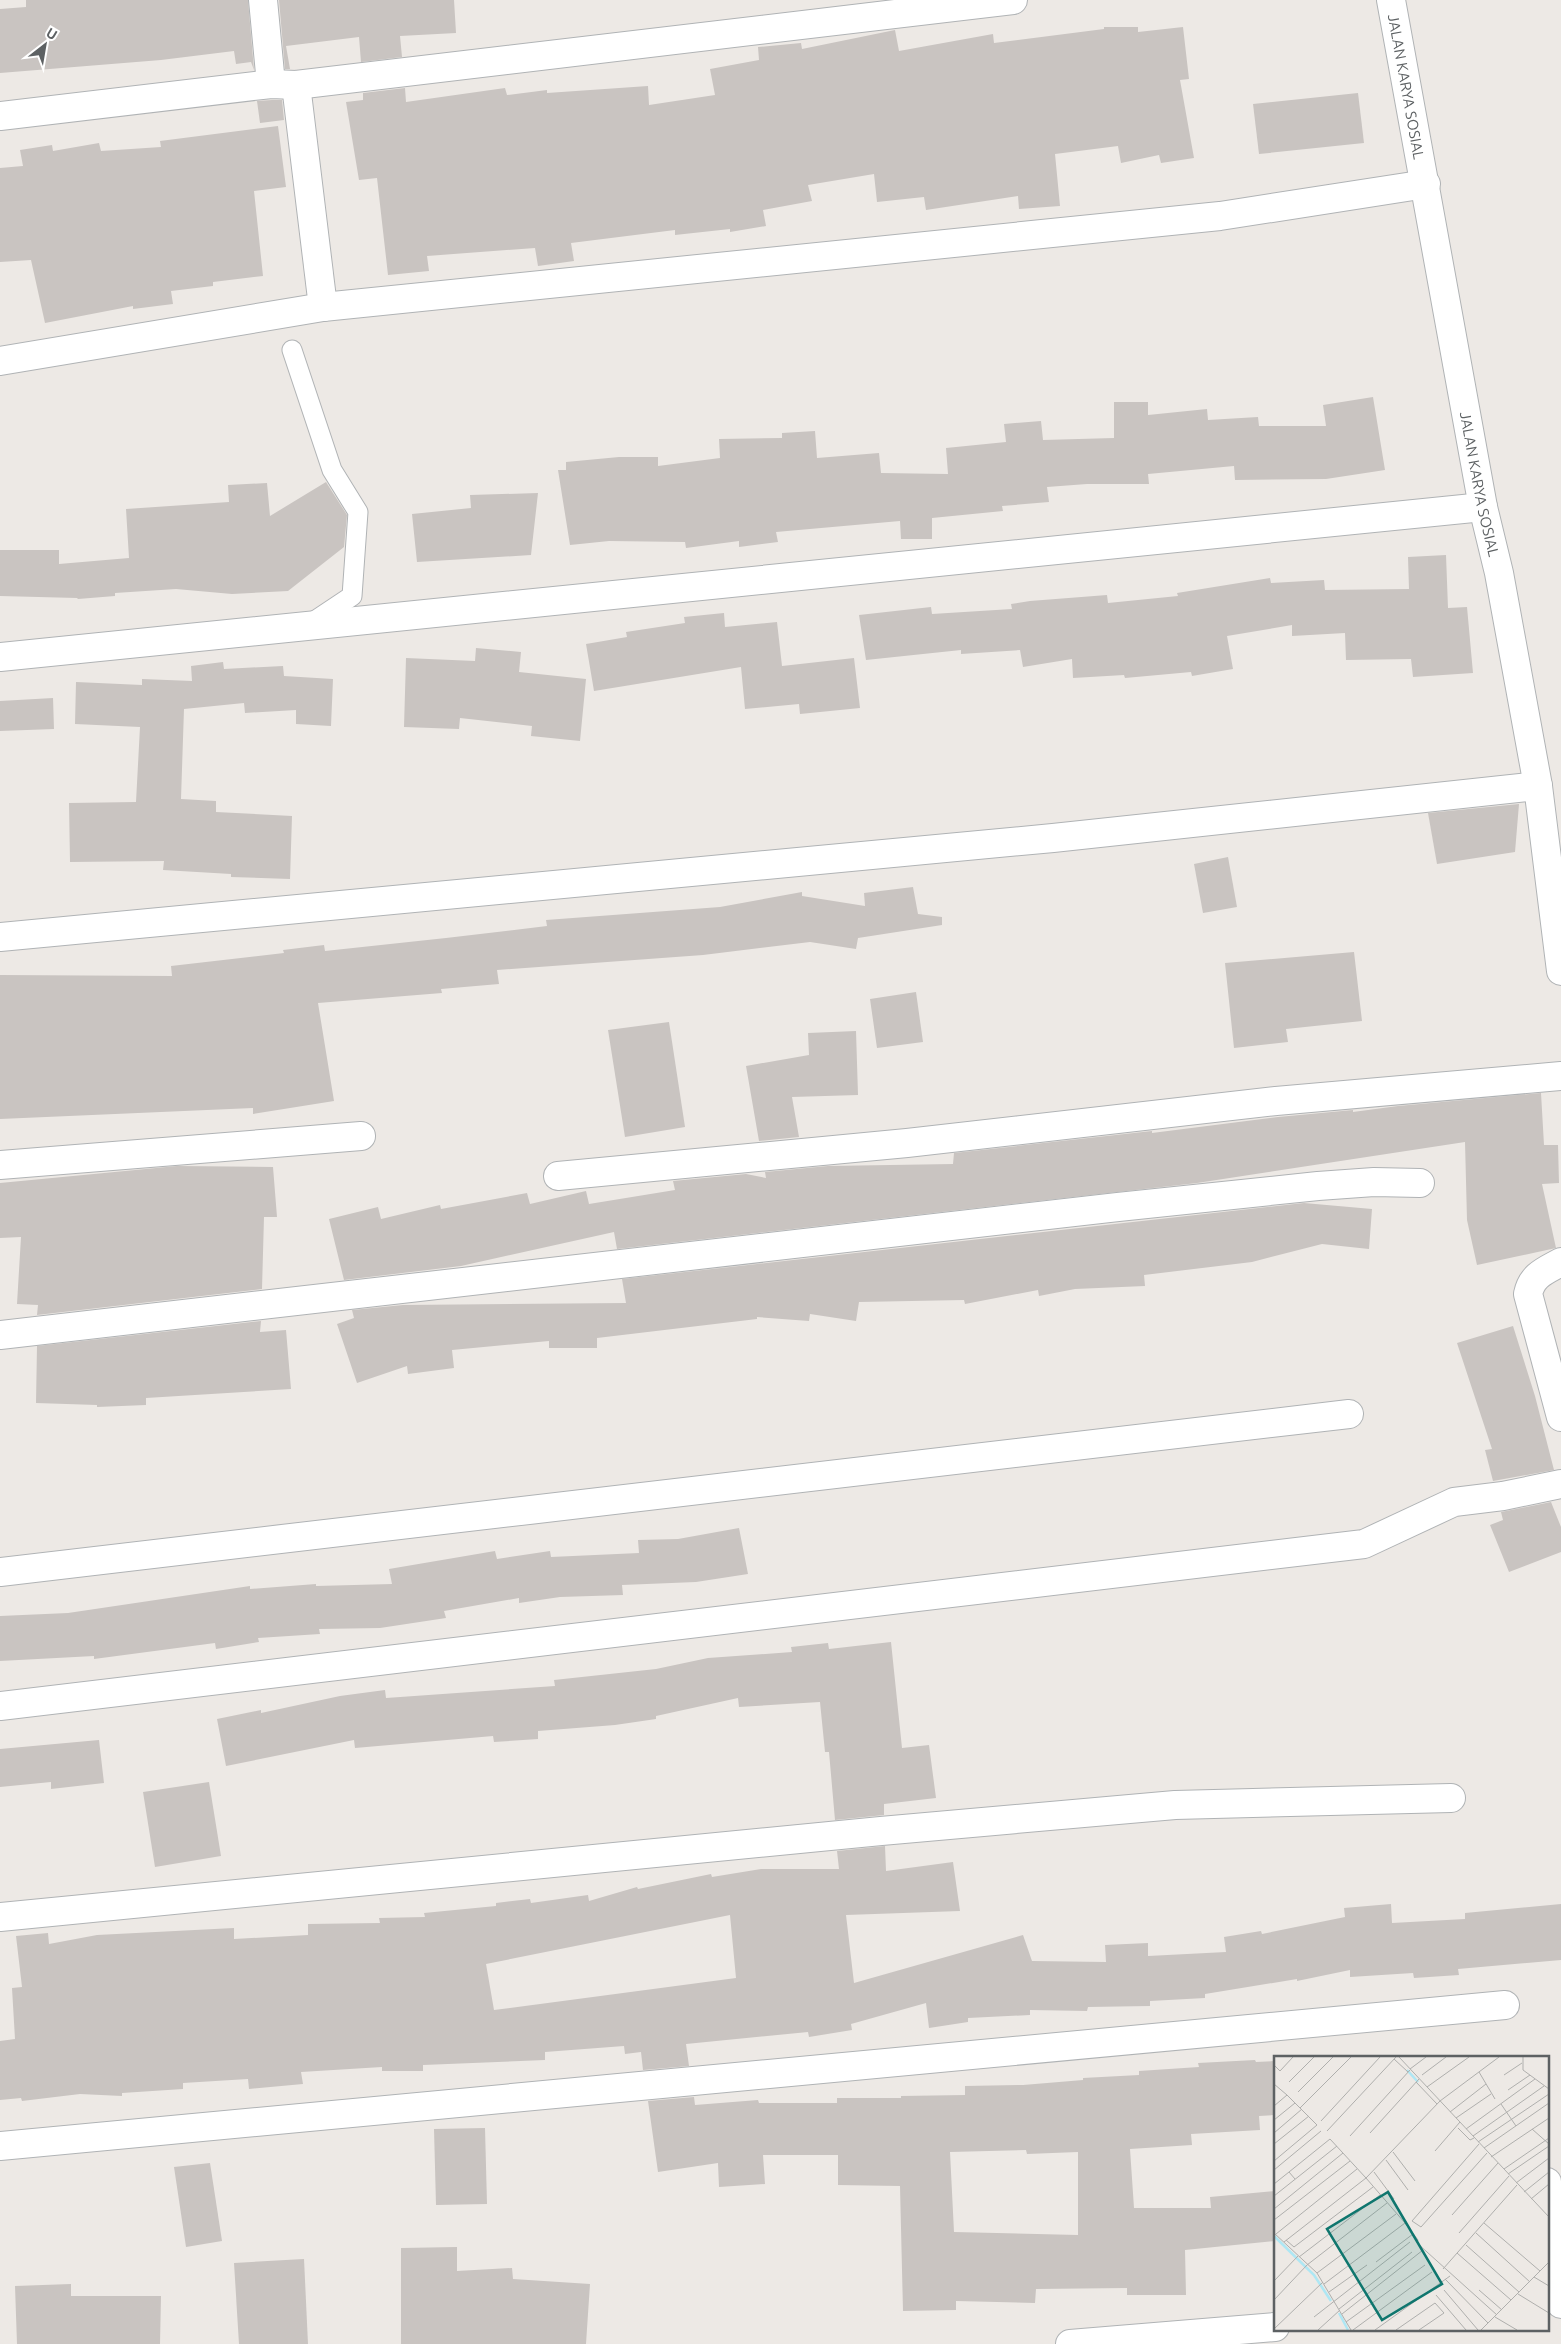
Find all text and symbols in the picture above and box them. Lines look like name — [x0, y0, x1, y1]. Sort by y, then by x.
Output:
street label: JALAN KARYA SOSIAL — [1385, 13, 1428, 161]
north arrow — [20, 20, 70, 70]
text: U — [43, 24, 60, 43]
street label: JALAN KARYA SOSIAL — [1457, 410, 1503, 558]
inset map — [1274, 2056, 1548, 2332]

